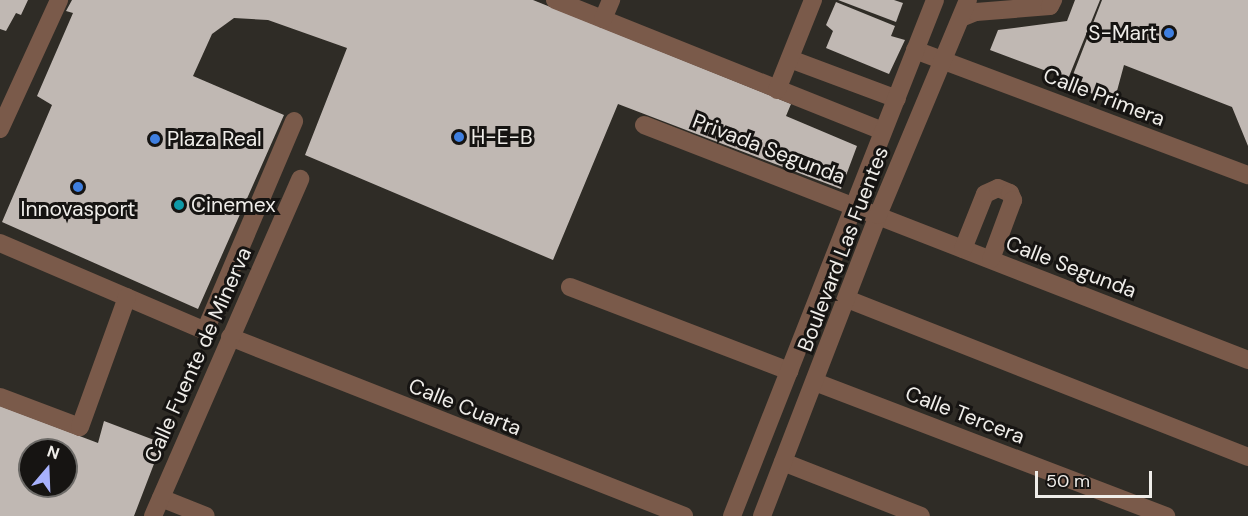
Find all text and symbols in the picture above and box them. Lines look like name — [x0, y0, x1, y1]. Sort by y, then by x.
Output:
place label: S-Mart — [1088, 20, 1157, 46]
marker: S-Mart — [1162, 26, 1176, 40]
street label: Calle Primera — [1040, 62, 1168, 132]
street label: Privada Segunda — [689, 108, 849, 190]
place label: H-E-B — [471, 124, 533, 150]
place label: Plaza Real — [167, 126, 262, 152]
marker: H-E-B — [452, 130, 466, 144]
marker: Plaza Real — [148, 132, 162, 146]
street label: Boulevard Las Fuentes — [792, 143, 894, 355]
marker: Innovasport — [71, 180, 85, 194]
place label: Cinemex — [191, 192, 276, 218]
place label: Innovasport — [20, 196, 136, 222]
marker: Cinemex — [172, 198, 186, 212]
street label: Calle Segunda — [1002, 231, 1140, 303]
street label: Calle Fuente de Minerva — [139, 243, 257, 467]
street label: Calle Cuarta — [405, 373, 525, 441]
street label: Calle Tercera — [902, 381, 1028, 449]
north arrow — [18, 438, 78, 498]
text: N — [44, 441, 62, 464]
scale bar — [1038, 459, 1155, 497]
text: 50 m — [1046, 469, 1090, 493]

